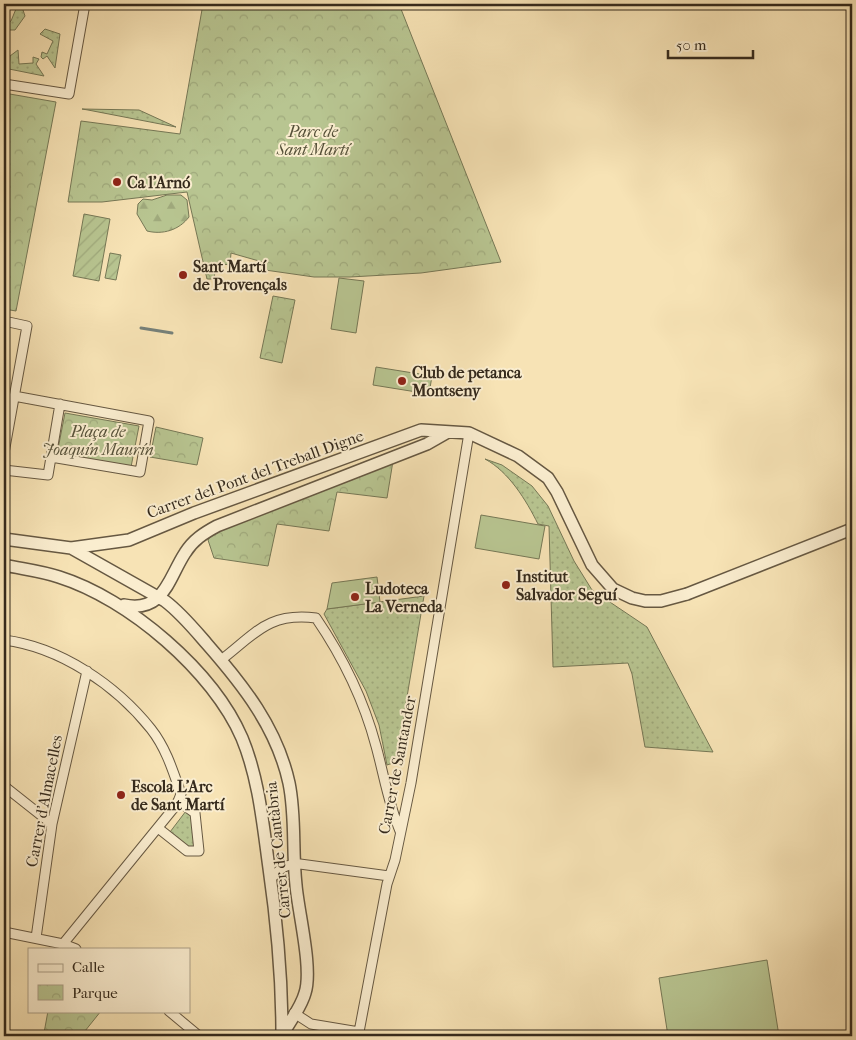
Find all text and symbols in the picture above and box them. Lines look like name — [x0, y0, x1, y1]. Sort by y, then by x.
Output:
scale bar — [668, 28, 754, 60]
text: 50 m — [676, 36, 707, 54]
park label: Parc de Sant Martí — [276, 122, 353, 159]
place label: Ca l'Arnó — [127, 173, 190, 192]
marker: Ca l'Arnó — [111, 176, 123, 188]
place label: Sant Martí de Provençals — [193, 257, 287, 295]
marker: Sant Martí de Provençals — [177, 269, 189, 281]
place label: Club de petanca Montseny — [411, 363, 522, 401]
marker: Club de petanca Montseny — [396, 375, 408, 387]
park label: Plaça de Joaquín Maurín — [42, 422, 154, 459]
street label: Carrer del Pont del Treball Digne — [144, 426, 366, 522]
place label: Institut Salvador Seguí — [516, 567, 618, 605]
place label: Ludoteca La Verneda — [365, 579, 444, 616]
marker: Institut Salvador Seguí — [500, 579, 512, 591]
marker: Ludoteca La Verneda — [349, 591, 361, 603]
street label: Carrer de Santander — [374, 694, 420, 836]
street label: Carrer d'Almacelles — [22, 733, 66, 869]
place label: Escola L'Arc de Sant Martí — [131, 777, 226, 814]
street label: Carrer de Cantàbria — [261, 780, 295, 919]
marker: Escola L'Arc de Sant Martí — [115, 789, 127, 801]
legend — [28, 948, 190, 1012]
text: Calle — [72, 958, 105, 976]
text: Parque — [72, 984, 118, 1002]

